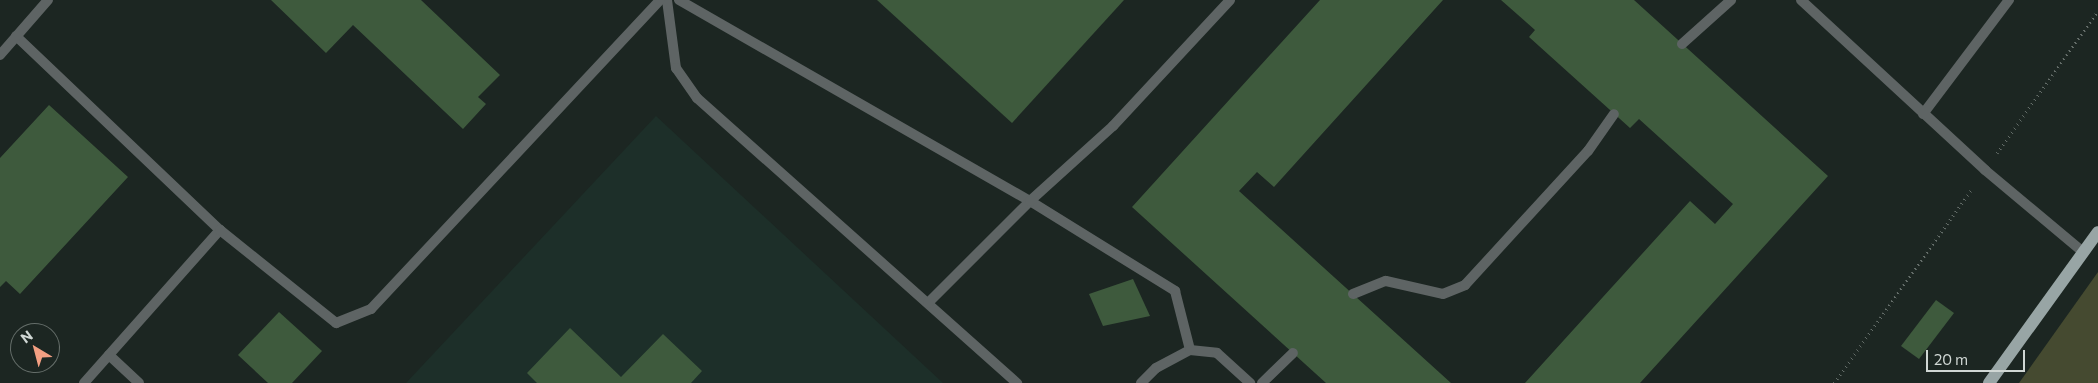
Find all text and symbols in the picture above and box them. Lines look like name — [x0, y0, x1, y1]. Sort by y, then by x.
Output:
north arrow — [10, 323, 60, 373]
text: N — [17, 326, 36, 346]
scale bar — [1928, 340, 2027, 372]
text: 20 m — [1934, 350, 1968, 368]

